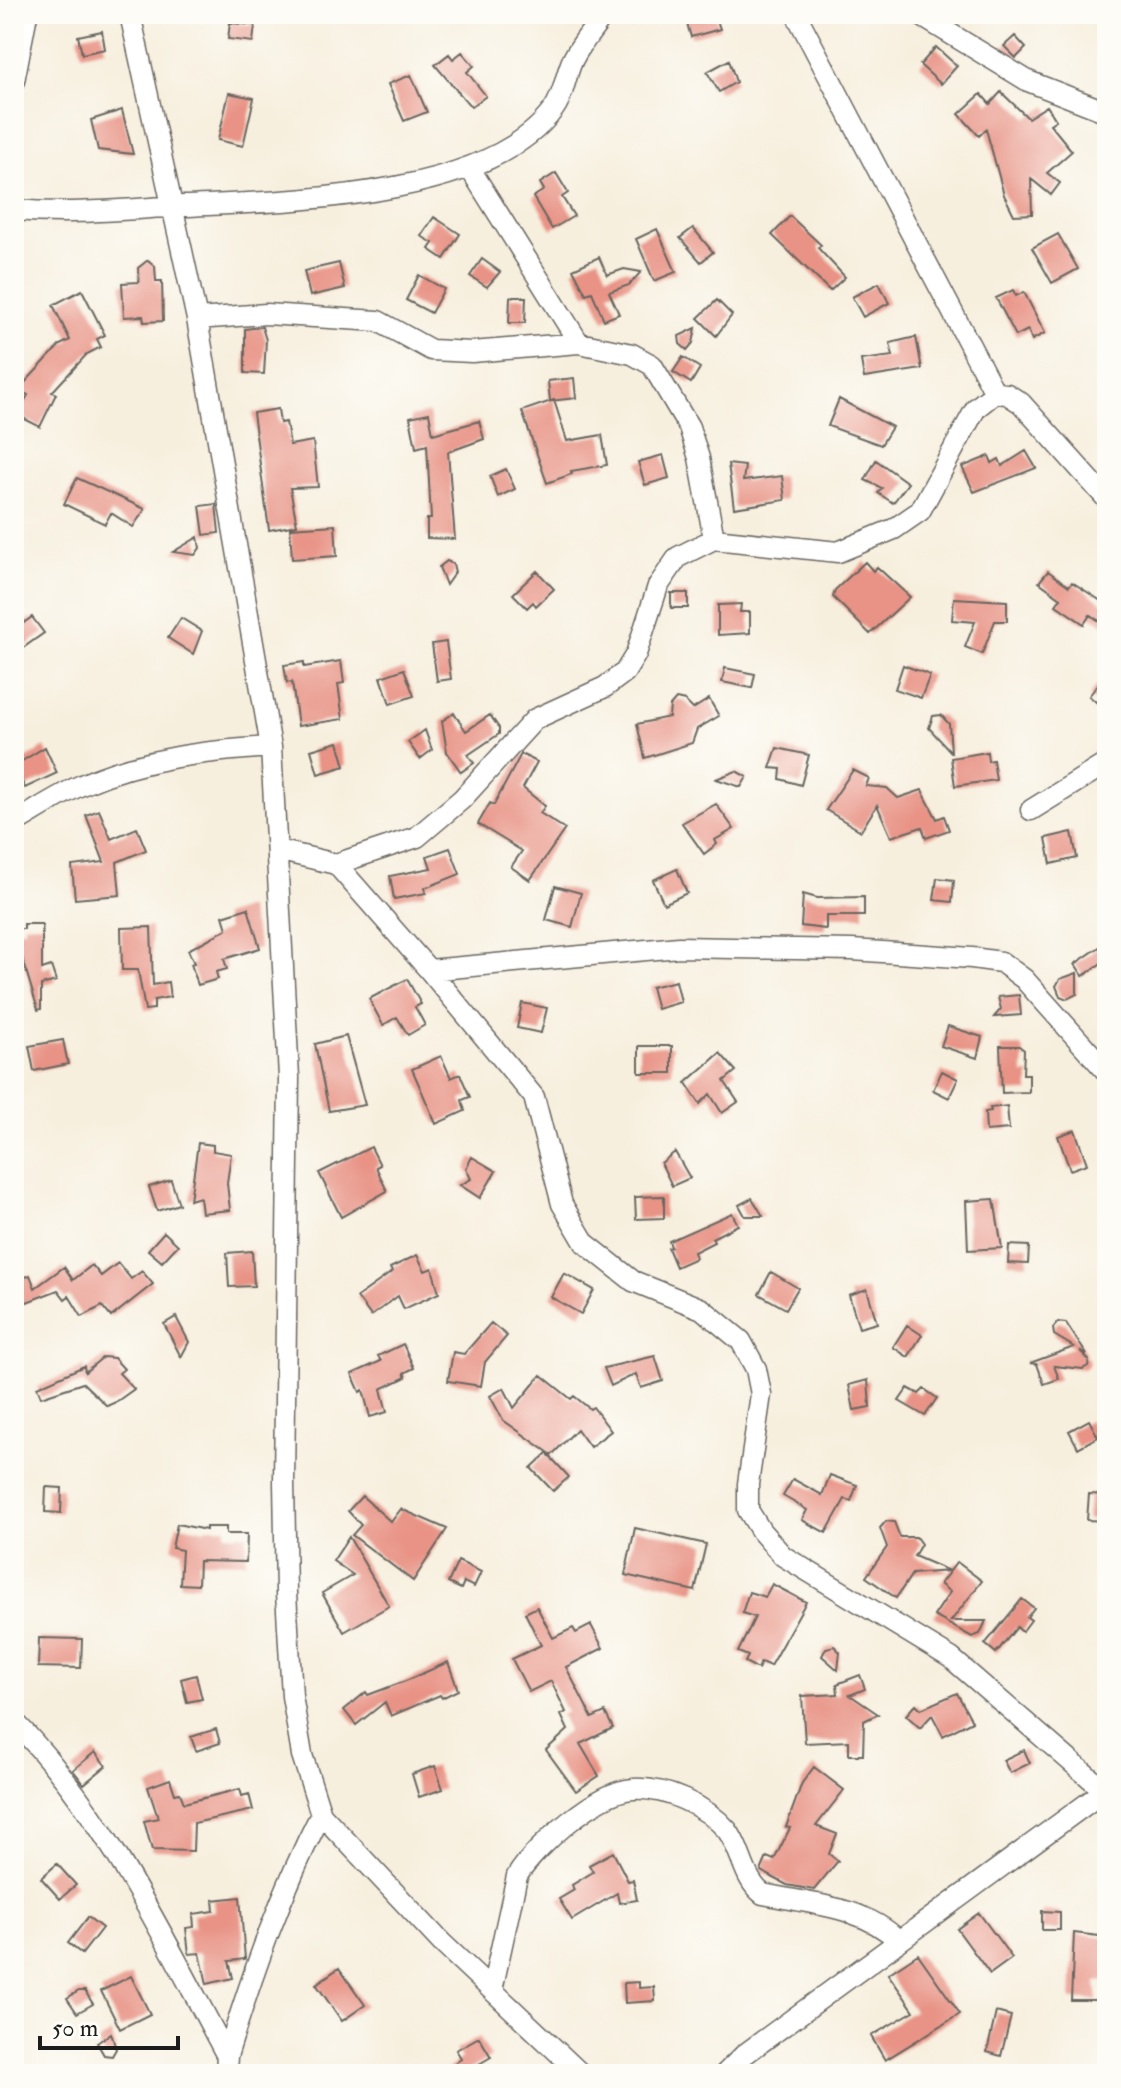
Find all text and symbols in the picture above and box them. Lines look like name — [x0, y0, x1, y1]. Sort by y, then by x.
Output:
scale bar — [40, 2000, 178, 2050]
text: 50 m — [52, 2013, 99, 2044]

